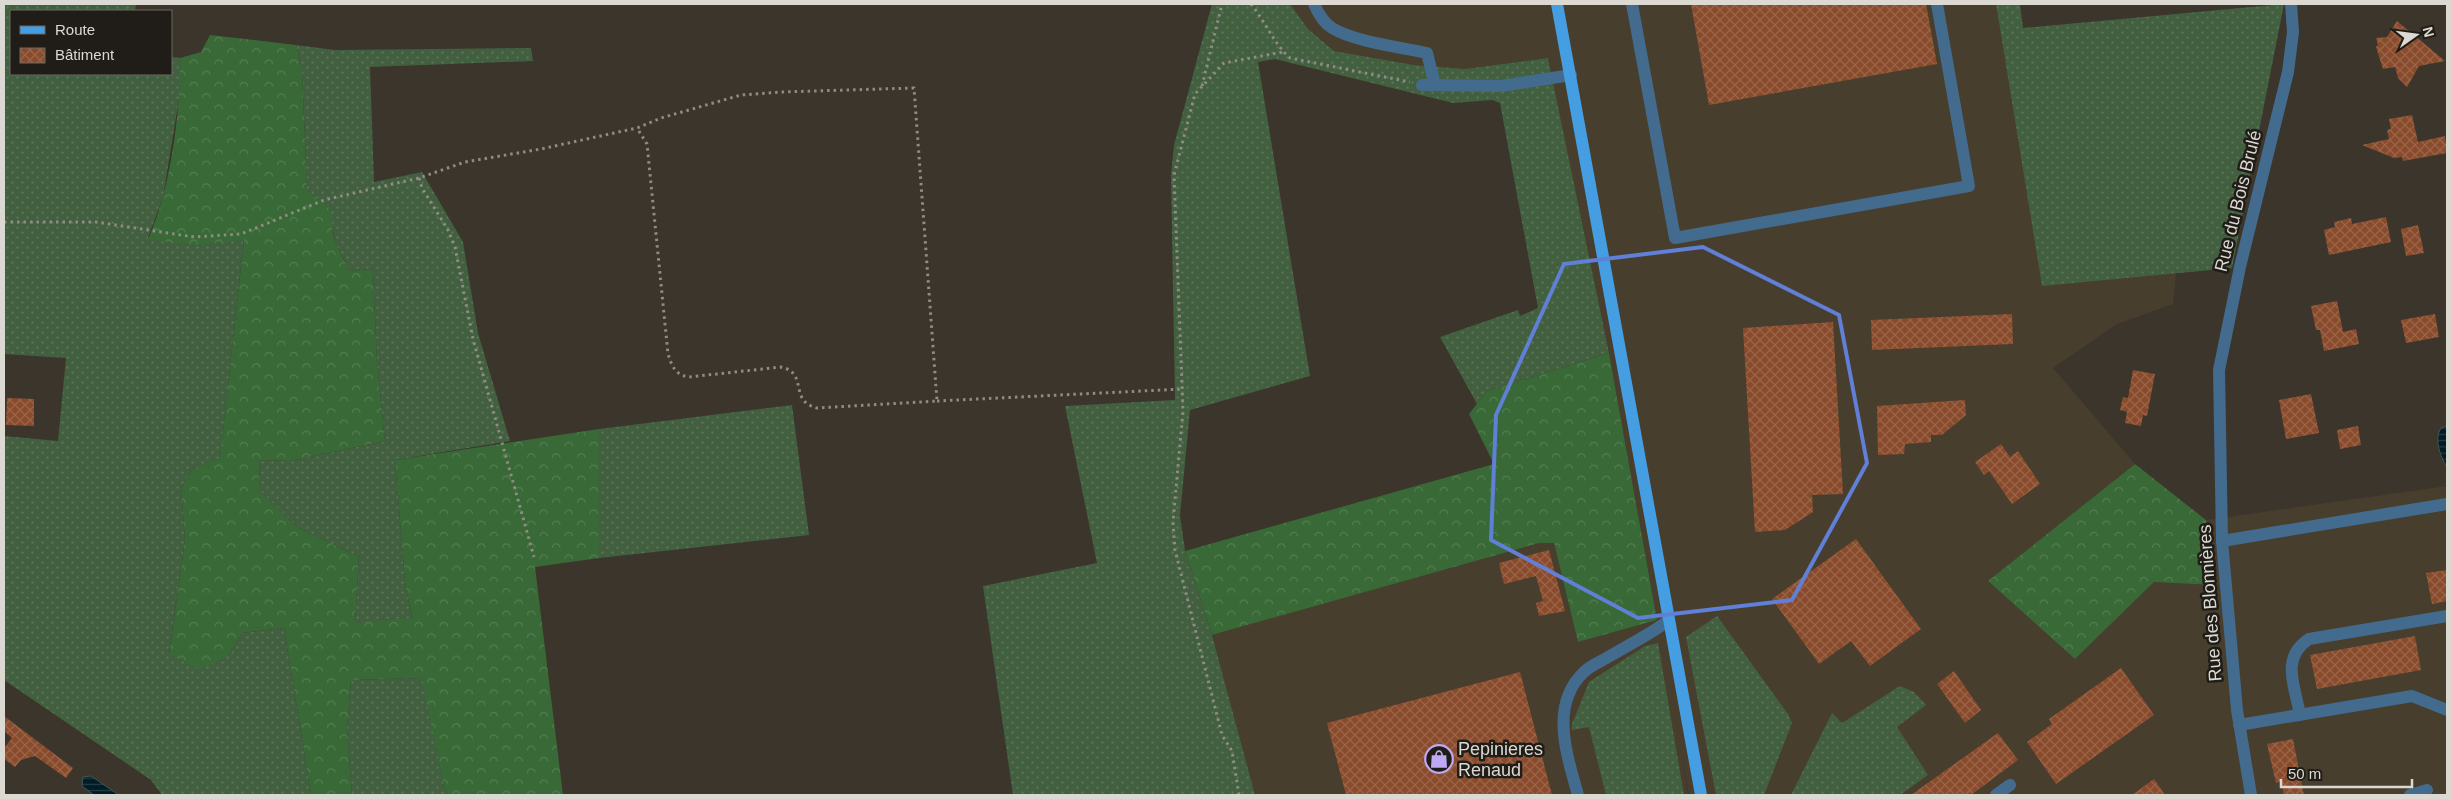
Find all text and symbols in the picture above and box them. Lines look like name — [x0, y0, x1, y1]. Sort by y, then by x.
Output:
legend — [10, 10, 172, 75]
north arrow — [2391, 10, 2441, 60]
text: Route — [55, 21, 95, 38]
text: N — [2420, 25, 2438, 39]
text: Bâtiment — [55, 46, 115, 63]
street label: Rue du Bois Brulé — [2211, 128, 2265, 274]
street label: Rue des Blonnières — [2195, 524, 2225, 682]
place label: Pepinieres Renaud — [1458, 739, 1543, 780]
shop icon: Pepinieres Renaud — [1424, 744, 1454, 774]
scale bar — [2281, 756, 2412, 788]
text: 50 m — [2288, 765, 2321, 782]

